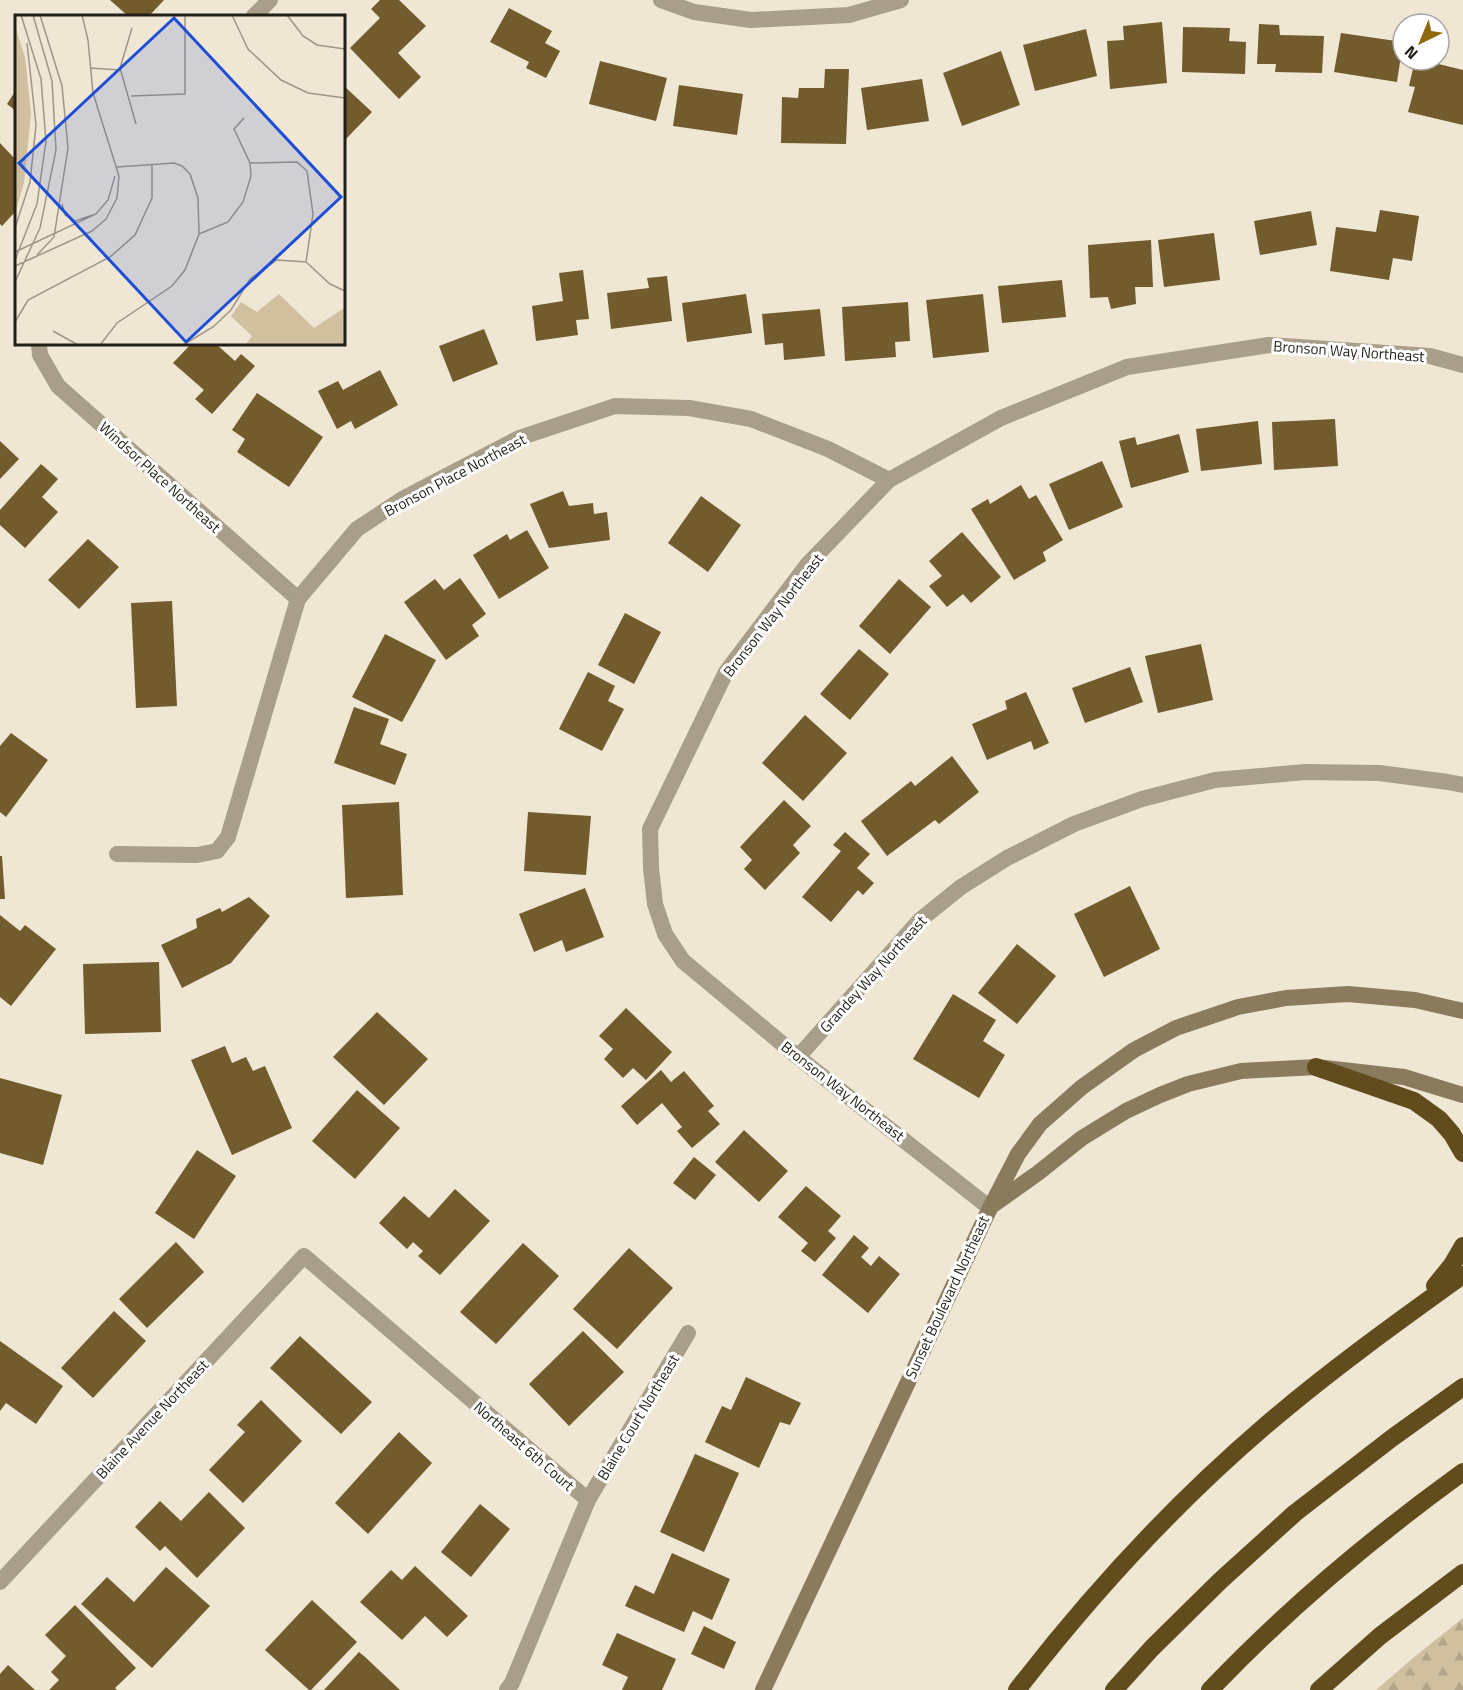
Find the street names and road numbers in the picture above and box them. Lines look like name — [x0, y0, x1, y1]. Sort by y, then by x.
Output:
street label: Bronson Way Northeast — [1273, 334, 1426, 368]
street label: Windsor Place Northeast — [94, 416, 227, 539]
street label: Bronson Place Northeast — [380, 428, 531, 522]
street label: Bronson Way Northeast — [717, 548, 829, 682]
street label: Grandey Way Northeast — [814, 910, 932, 1038]
street label: Bronson Way Northeast — [776, 1035, 910, 1147]
street label: Sunset Boulevard Northeast — [899, 1211, 995, 1382]
street label: Blaine Court Northeast — [591, 1349, 685, 1485]
street label: Blaine Avenue Northeast — [90, 1353, 214, 1484]
street label: Northeast 6th Court — [469, 1396, 580, 1497]

